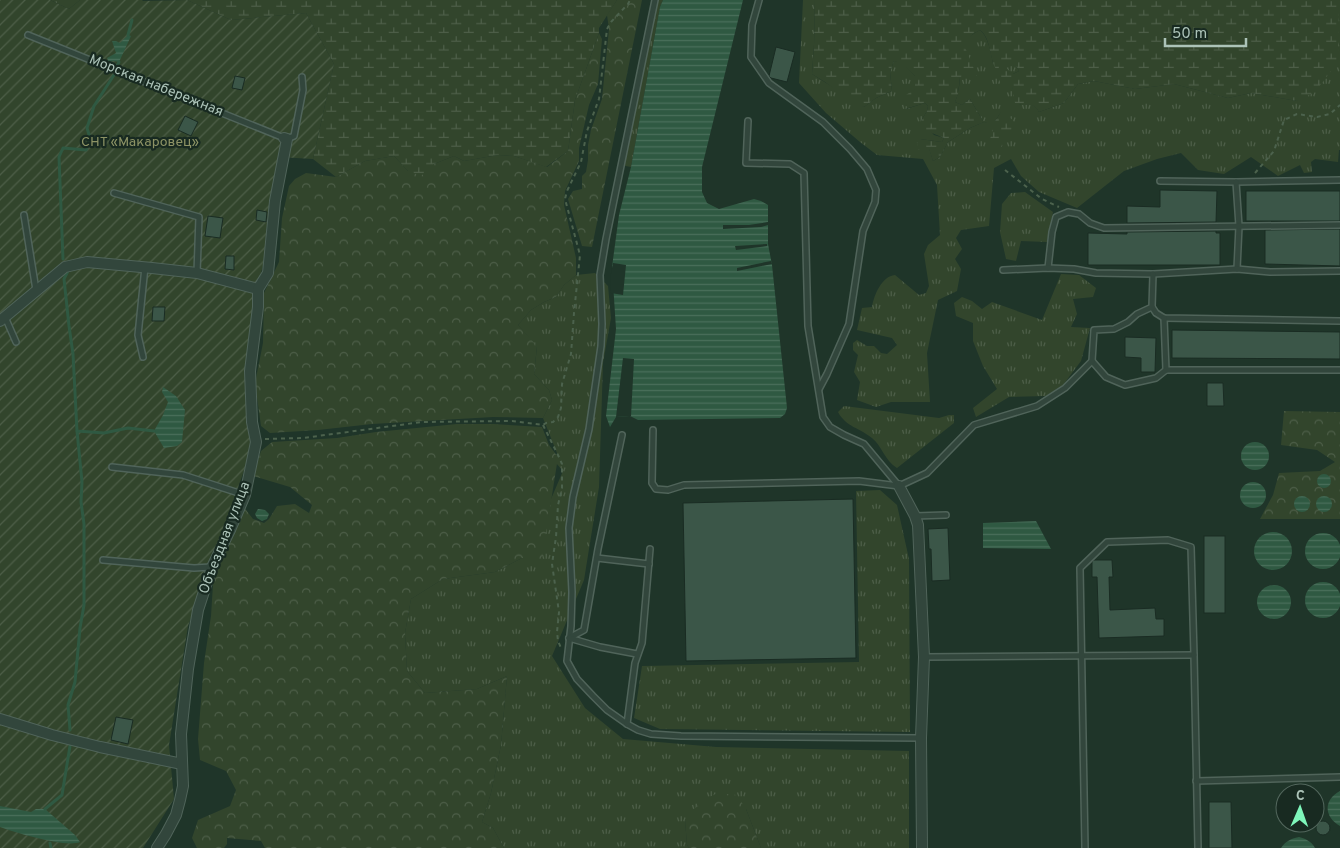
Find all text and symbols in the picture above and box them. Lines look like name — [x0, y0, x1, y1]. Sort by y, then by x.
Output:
scale bar — [1165, 15, 1246, 47]
text: 50 m — [1172, 25, 1207, 44]
street label: Морская набережная — [86, 51, 226, 121]
park label: СНТ «Макаровец» — [81, 134, 199, 151]
street label: Объездная улица — [196, 480, 254, 596]
north arrow — [1275, 783, 1325, 833]
text: С — [1296, 788, 1305, 805]

